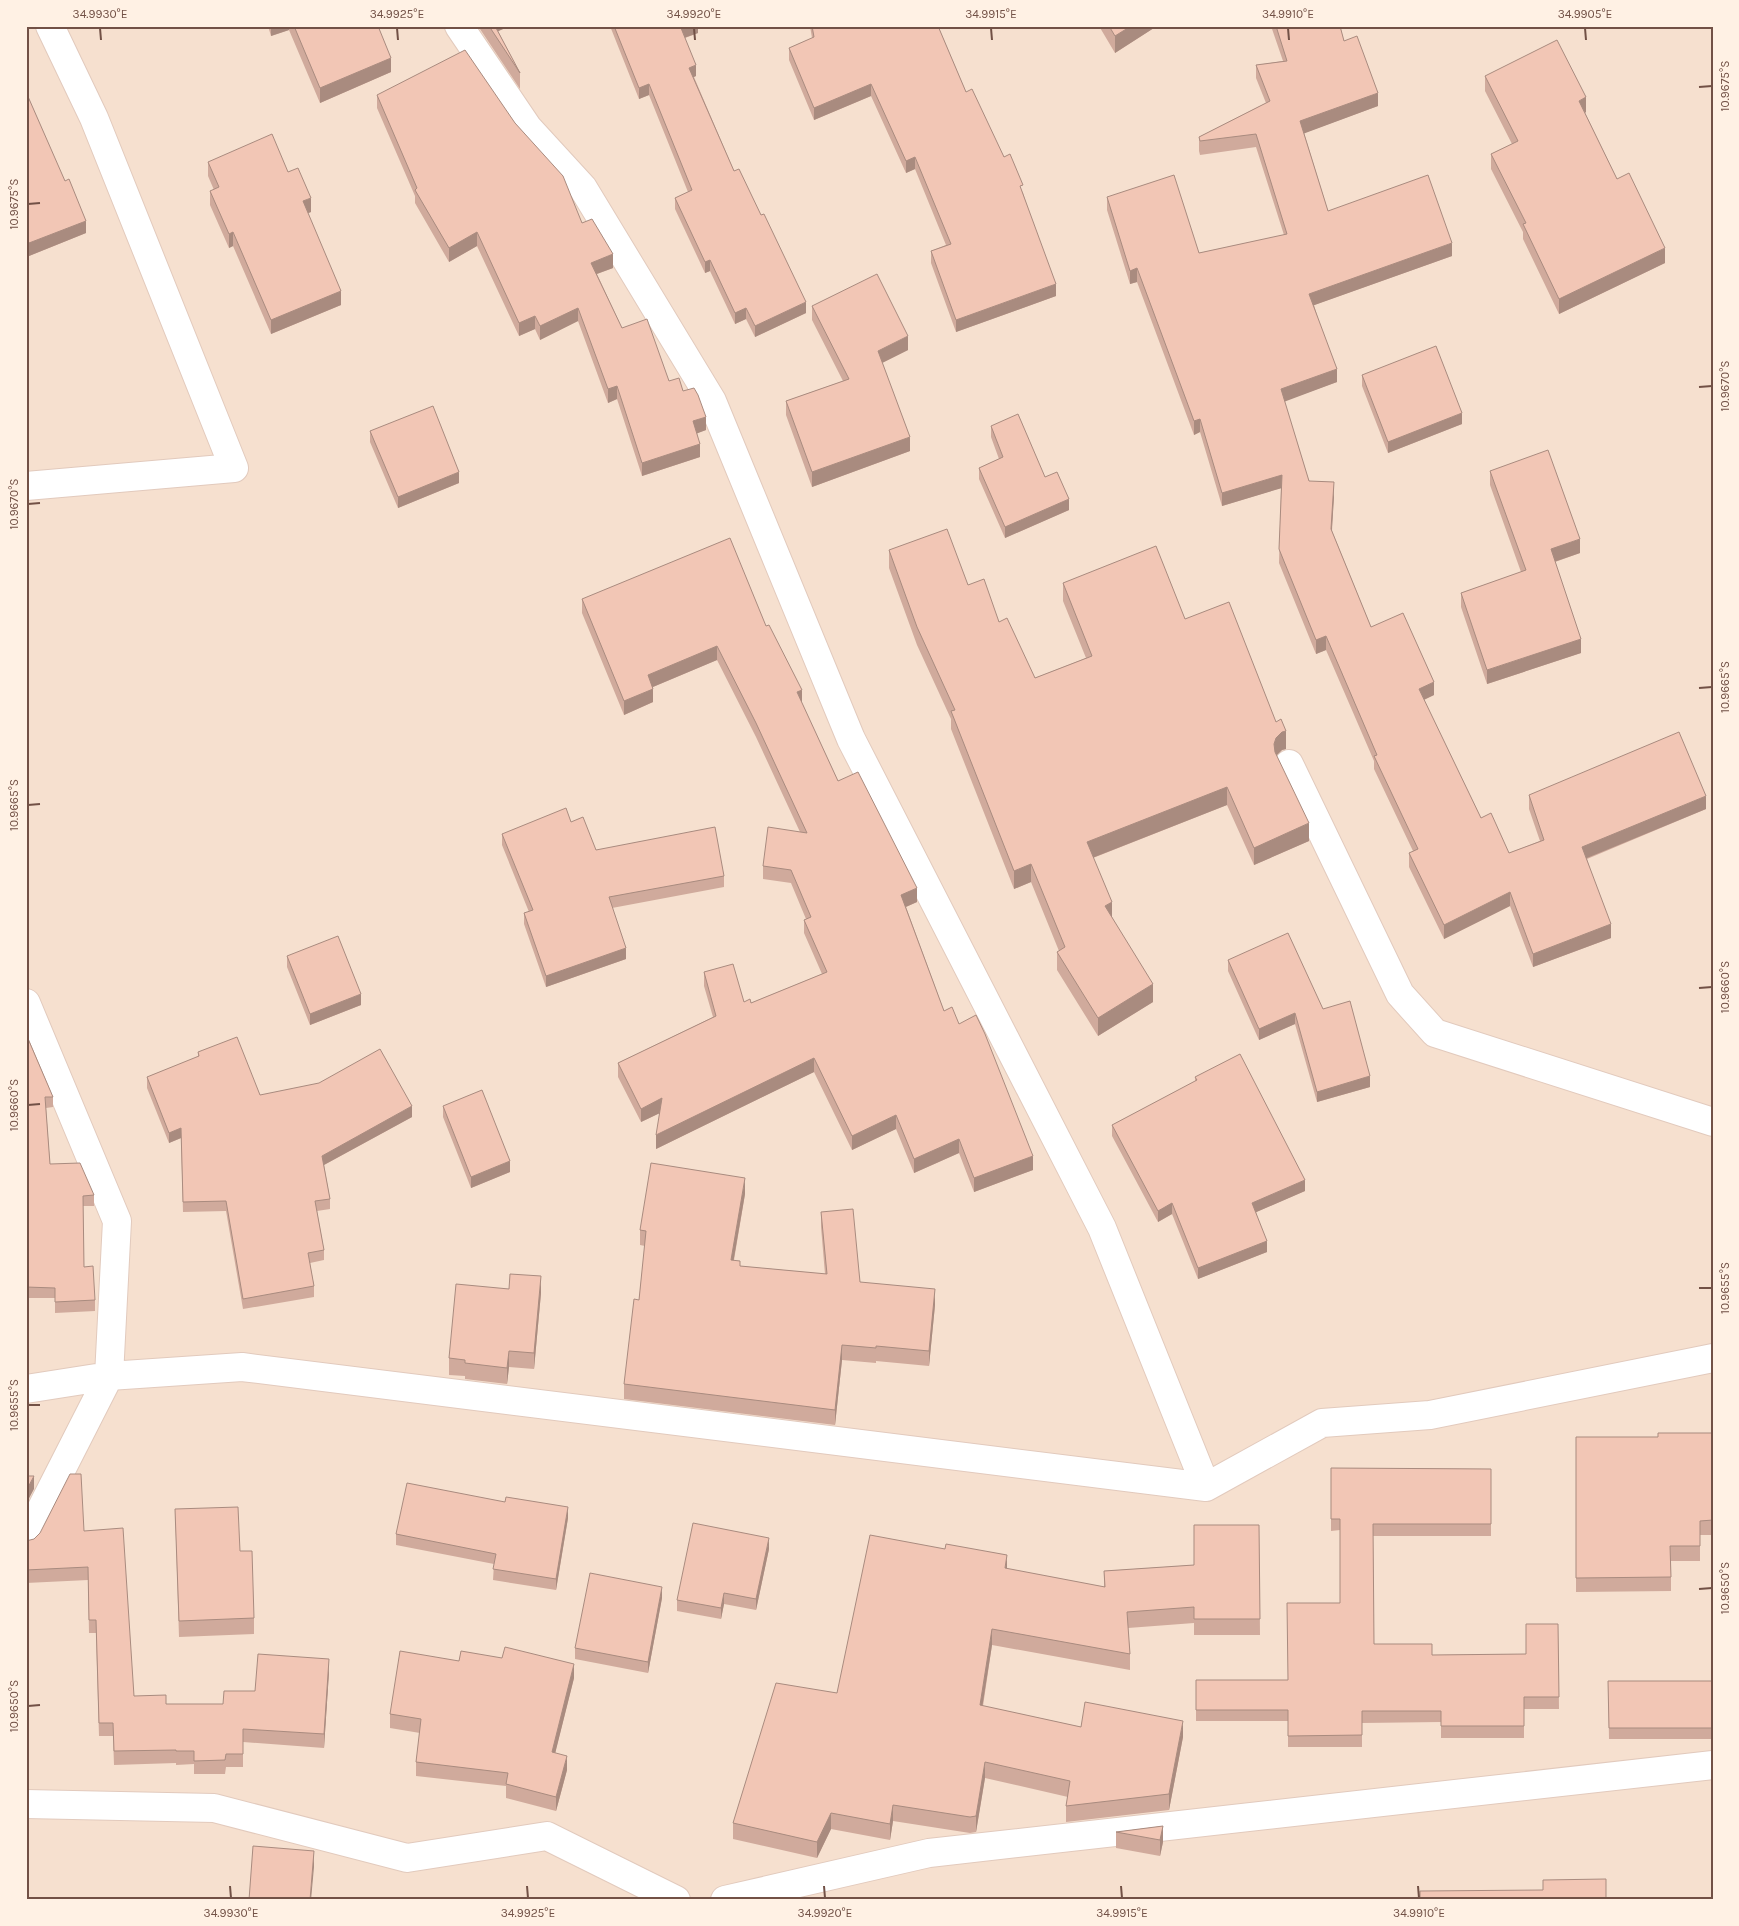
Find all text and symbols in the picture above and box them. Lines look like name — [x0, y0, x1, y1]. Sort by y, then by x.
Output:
text: 34.9930°E — [73, 7, 127, 21]
text: 34.9925°E — [370, 7, 424, 21]
text: 34.9920°E — [667, 7, 721, 21]
text: 34.9915°E — [965, 7, 1017, 21]
text: 34.9910°E — [1262, 7, 1314, 21]
text: 34.9905°E — [1558, 7, 1612, 21]
text: 10.9675°S — [1718, 61, 1732, 111]
text: 10.9675°S — [7, 179, 21, 229]
text: 10.9670°S — [1718, 360, 1732, 412]
text: 10.9670°S — [7, 478, 21, 530]
text: 10.9665°S — [1718, 661, 1732, 713]
text: 10.9665°S — [7, 779, 21, 831]
text: 10.9660°S — [1718, 961, 1732, 1013]
text: 10.9660°S — [7, 1079, 21, 1131]
text: 10.9655°S — [1718, 1262, 1732, 1314]
text: 10.9655°S — [7, 1379, 21, 1431]
text: 10.9650°S — [1718, 1562, 1732, 1614]
text: 10.9650°S — [7, 1680, 21, 1732]
text: 34.9930°E — [204, 1906, 258, 1920]
text: 34.9925°E — [501, 1906, 555, 1920]
text: 34.9920°E — [798, 1906, 852, 1920]
text: 34.9915°E — [1096, 1906, 1148, 1920]
text: 34.9910°E — [1393, 1906, 1445, 1920]

